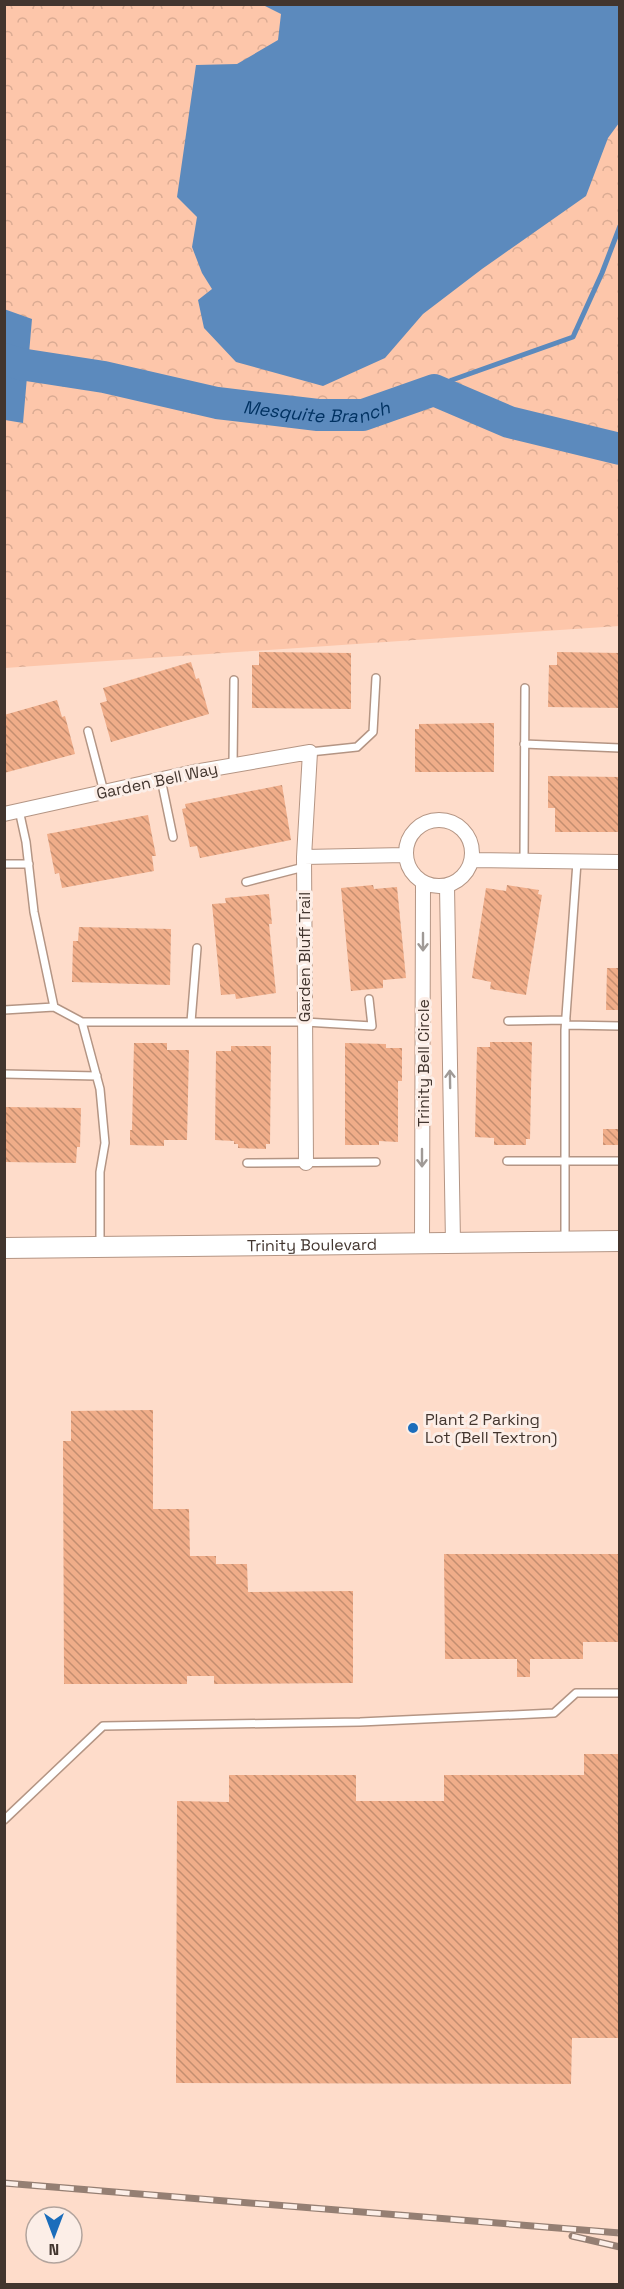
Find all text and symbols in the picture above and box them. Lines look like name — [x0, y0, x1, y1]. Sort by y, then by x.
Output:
water label: Mesquite Branch — [242, 395, 394, 428]
street label: Garden Bell Way — [94, 758, 220, 804]
street label: Garden Bluff Trail — [294, 892, 315, 1022]
one-way arrow — [417, 932, 429, 952]
street label: Trinity Bell Circle — [413, 999, 434, 1127]
one-way arrow — [444, 1070, 456, 1090]
one-way arrow — [416, 1148, 428, 1168]
street label: Trinity Boulevard — [247, 1233, 377, 1256]
place label: Plant 2 Parking Lot (Bell Textron) — [425, 1409, 557, 1448]
marker: Plant 2 Parking Lot (Bell Textron) — [406, 1421, 420, 1435]
north arrow — [24, 2205, 84, 2265]
text: N — [49, 2239, 59, 2260]

